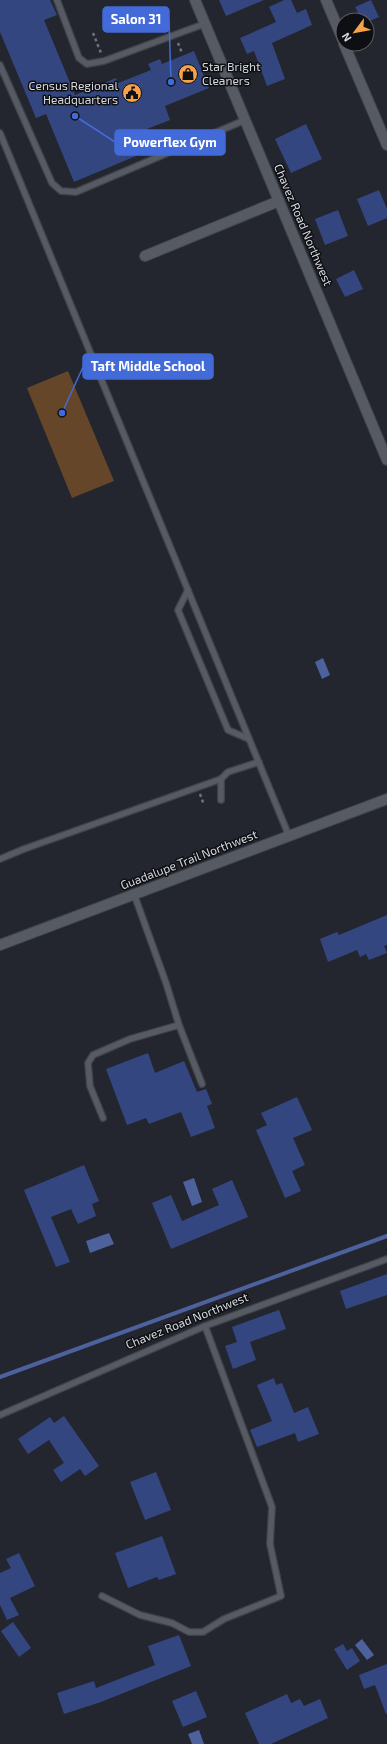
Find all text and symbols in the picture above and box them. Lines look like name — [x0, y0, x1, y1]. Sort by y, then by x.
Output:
callout: Salon 31 — [103, 7, 169, 32]
text: Salon 31 — [111, 11, 161, 27]
north arrow — [335, 12, 375, 52]
text: N — [338, 31, 354, 44]
place label: Star Bright Cleaners — [202, 59, 261, 87]
shop icon: Star Bright Cleaners — [177, 63, 199, 85]
place label: Census Regional Headquarters — [29, 78, 118, 106]
public building icon: Census Regional Headquarters — [121, 82, 143, 104]
callout: Powerflex Gym — [115, 130, 225, 155]
text: Powerflex Gym — [123, 134, 217, 150]
street label: Chavez Road Northwest — [272, 162, 336, 288]
callout: Taft Middle School — [83, 354, 213, 379]
text: Taft Middle School — [91, 358, 206, 374]
street label: Guadalupe Trail Northwest — [118, 826, 259, 892]
street label: Chavez Road Northwest — [123, 1289, 250, 1351]

